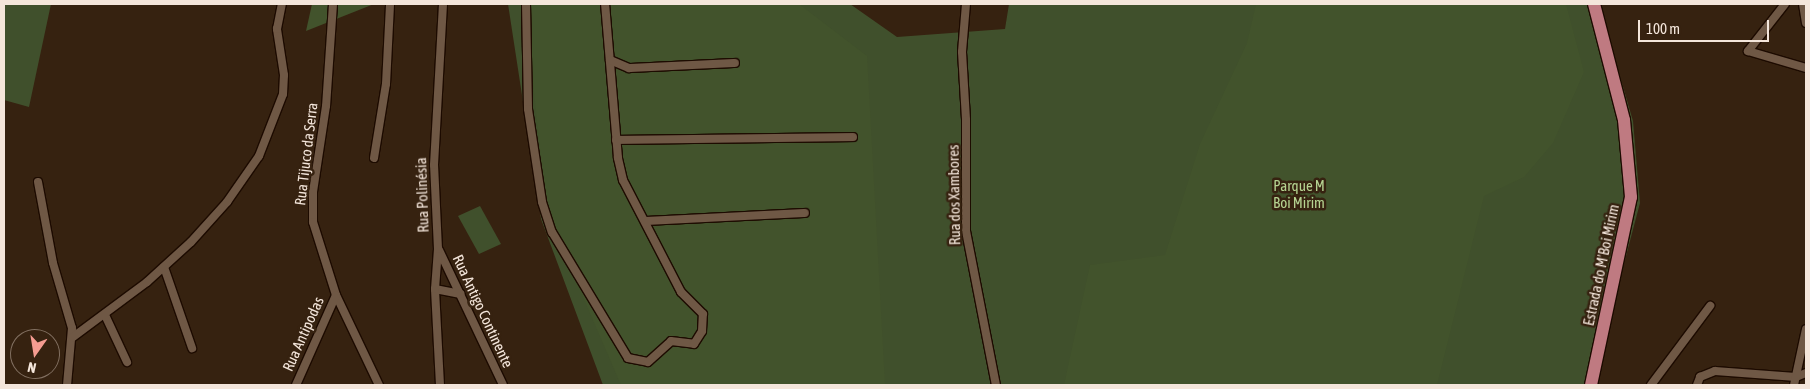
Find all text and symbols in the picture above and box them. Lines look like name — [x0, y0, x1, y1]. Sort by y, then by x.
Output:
scale bar — [1640, 10, 1771, 42]
text: 100 m — [1646, 20, 1680, 37]
street label: Rua Tijuco da Serra — [291, 101, 321, 207]
street label: Rua dos Xambores — [944, 145, 964, 245]
street label: Rua Polinésia — [412, 157, 432, 233]
park label: Parque M Boi Mirim — [1273, 176, 1325, 211]
street label: Estrada do M'Boi Mirim — [1579, 203, 1623, 327]
street label: Rua Antigo Continente — [449, 252, 517, 370]
street label: Rua Antipodas — [279, 294, 327, 374]
north arrow — [10, 329, 60, 379]
text: N — [26, 359, 38, 376]

